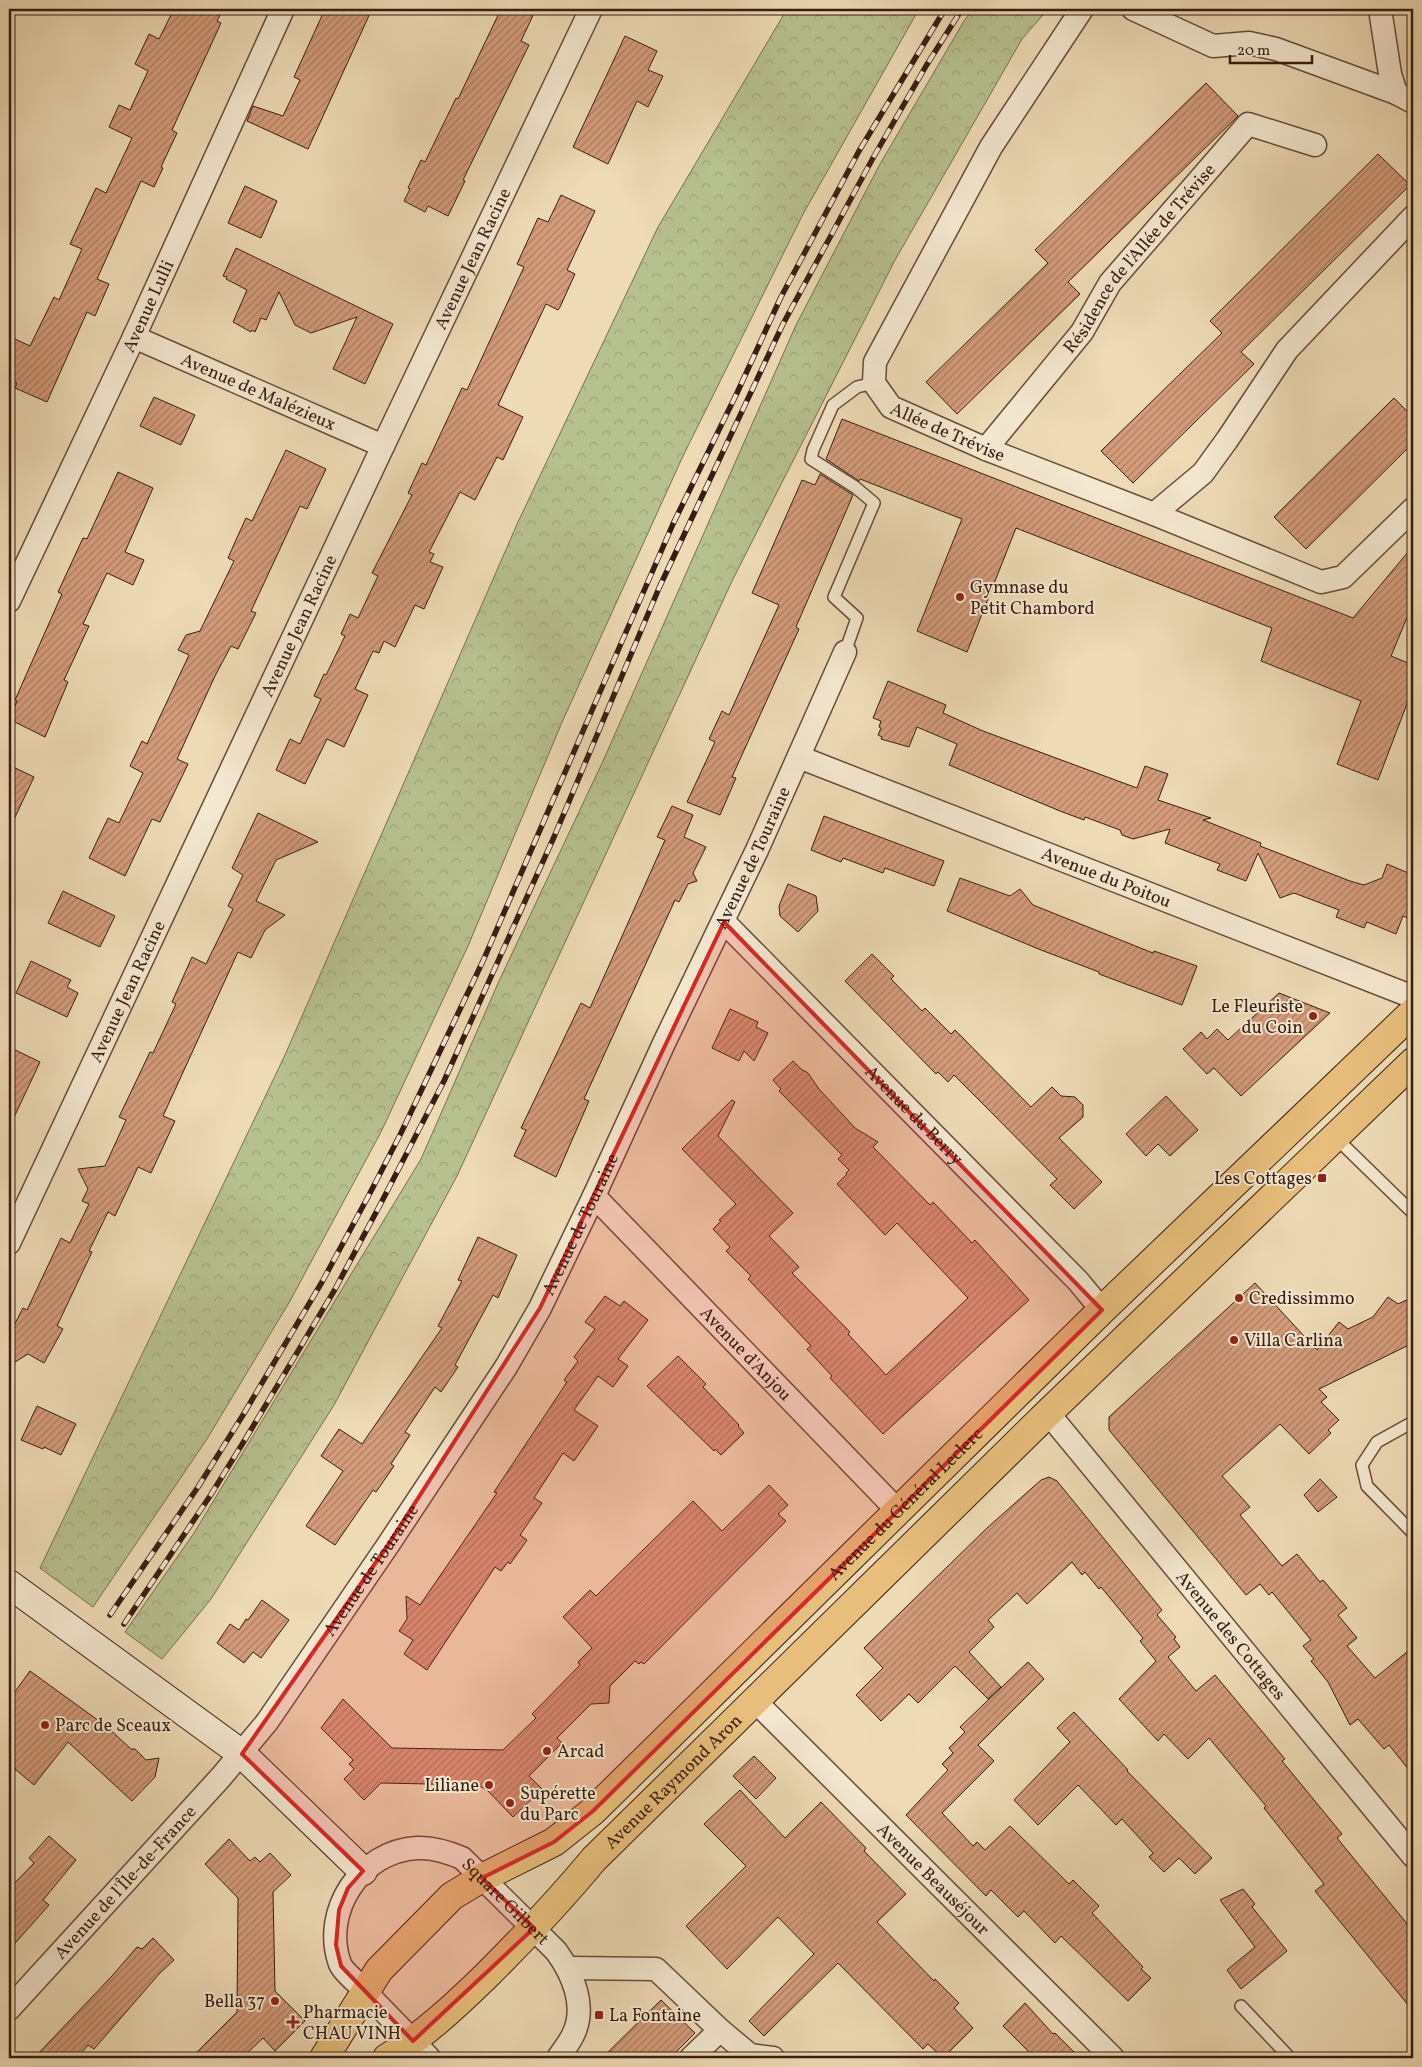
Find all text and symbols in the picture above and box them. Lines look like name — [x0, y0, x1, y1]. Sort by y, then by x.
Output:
scale bar — [1230, 32, 1312, 64]
text: 20 m — [1237, 41, 1270, 62]
street label: Résidence de l'Allée de Trévise — [1058, 159, 1222, 360]
street label: Avenue Jean Racine — [429, 184, 518, 334]
street label: Avenue Lulli — [117, 257, 181, 357]
street label: Avenue de Malézieux — [176, 348, 340, 438]
street label: Allée de Trévise — [886, 397, 1008, 469]
street label: Avenue Jean Racine — [256, 551, 344, 701]
place label: Gymnase du Petit Chambord — [970, 576, 1095, 622]
marker: Gymnase du Petit Chambord — [954, 591, 966, 603]
street label: Avenue de Touraine — [710, 783, 798, 934]
street label: Avenue du Poitou — [1037, 842, 1174, 915]
street label: Avenue Jean Racine — [84, 917, 173, 1067]
place label: Le Fleuriste du Coin — [1211, 995, 1303, 1041]
marker: Le Fleuriste du Coin — [1307, 1010, 1319, 1022]
street label: Avenue du Berry — [858, 1061, 968, 1172]
street label: Avenue de Touraine — [537, 1150, 626, 1300]
place label: Les Cottages — [1214, 1167, 1312, 1192]
marker: Les Cottages — [1316, 1172, 1328, 1184]
place label: Credissimmo — [1249, 1287, 1355, 1312]
marker: Credissimmo — [1233, 1292, 1245, 1304]
street label: Avenue d'Anjou — [693, 1302, 797, 1407]
place label: Villa Carlina — [1244, 1329, 1343, 1354]
marker: Villa Carlina — [1228, 1334, 1240, 1346]
street label: Avenue du Général Leclerc — [823, 1423, 989, 1587]
street label: Avenue de Touraine — [318, 1500, 426, 1642]
street label: Avenue des Cottages — [1169, 1566, 1291, 1706]
street label: Avenue Raymond Aron — [600, 1709, 749, 1856]
place label: Parc de Sceaux — [55, 1714, 171, 1739]
marker: Parc de Sceaux — [39, 1719, 51, 1731]
place label: Arcad — [557, 1740, 604, 1765]
marker: Arcad — [541, 1745, 553, 1757]
place label: Liliane — [424, 1774, 479, 1799]
marker: Liliane — [483, 1779, 495, 1791]
place label: Supérette du Parc — [520, 1782, 596, 1828]
marker: Supérette du Parc — [504, 1797, 516, 1809]
street label: Avenue de l'Île-de-France — [49, 1801, 203, 1966]
street label: Avenue Beauséjour — [870, 1818, 995, 1942]
street label: Square Gilbert — [455, 1853, 554, 1952]
place label: Bella 37 — [204, 1990, 265, 2015]
marker: Bella 37 — [269, 1995, 281, 2007]
place label: Pharmacie CHAU VINH — [303, 2001, 401, 2047]
place label: La Fontaine — [609, 2004, 701, 2029]
marker: La Fontaine — [593, 2009, 605, 2021]
marker: Pharmacie CHAU VINH — [287, 2016, 299, 2028]

